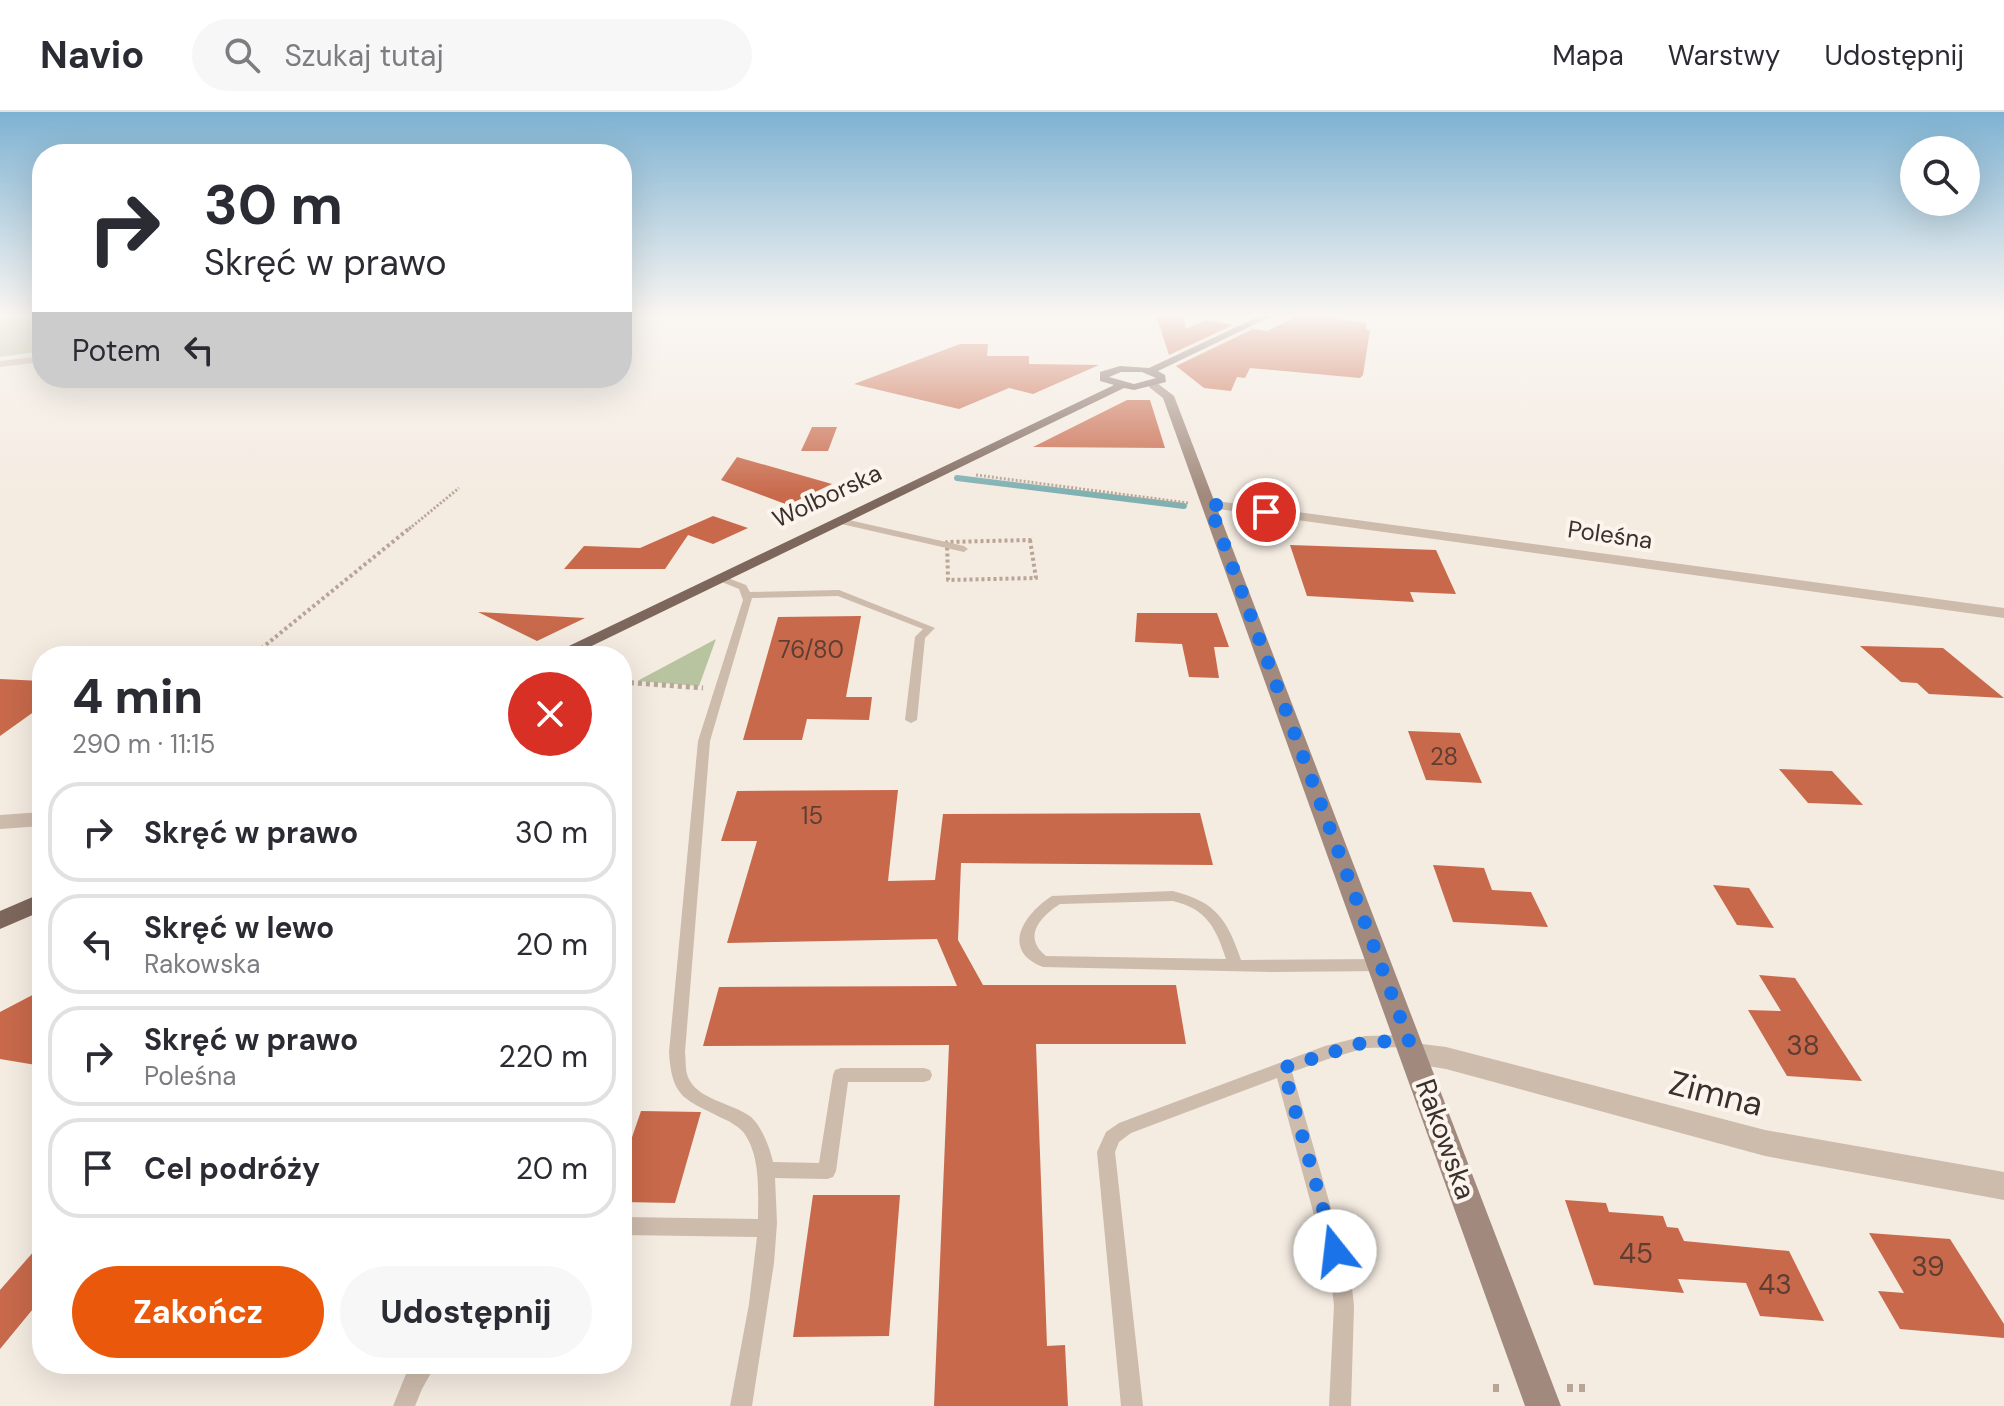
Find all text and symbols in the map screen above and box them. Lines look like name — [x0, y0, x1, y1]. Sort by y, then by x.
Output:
search box — [192, 19, 752, 91]
text: Navio — [40, 30, 144, 80]
icon: search — [220, 33, 264, 77]
text: Szukaj tutaj — [284, 36, 444, 75]
text: Mapa — [1552, 37, 1624, 74]
text: Warstwy — [1668, 37, 1780, 74]
text: Udostępnij — [1824, 37, 1964, 74]
map controls — [1900, 136, 1980, 216]
button: search — [1900, 136, 1980, 216]
text: 30 m — [204, 168, 343, 241]
icon: right — [72, 176, 176, 280]
text: Skręć w prawo — [204, 239, 447, 286]
icon: left — [177, 328, 221, 372]
text: Potem — [72, 331, 161, 370]
street label: Wolborska — [767, 457, 886, 534]
pin — [1232, 478, 1300, 546]
icon: arrive — [1244, 490, 1288, 534]
street label: Poleśna — [1566, 513, 1654, 556]
house number: 76/80 — [778, 634, 844, 665]
text: 4 min — [72, 665, 203, 728]
button: close — [508, 672, 592, 756]
text: 290 m · 11:15 — [72, 727, 215, 761]
house number: 28 — [1430, 741, 1458, 772]
house number: 15 — [801, 800, 823, 831]
icon: right — [76, 810, 120, 854]
text: Skręć w prawo — [144, 813, 358, 852]
text: 30 m — [515, 813, 588, 852]
text: Skręć w lewo — [144, 908, 334, 947]
icon: left — [76, 922, 120, 966]
text: 20 m — [516, 925, 588, 964]
text: Rakowska — [144, 947, 260, 981]
text: Skręć w prawo — [144, 1020, 358, 1059]
house number: 38 — [1786, 1027, 1820, 1064]
icon: right — [76, 1034, 120, 1078]
text: 220 m — [499, 1037, 588, 1076]
text: Poleśna — [144, 1059, 236, 1093]
street label: Zimna — [1664, 1060, 1767, 1127]
street label: Rakowska — [1407, 1074, 1484, 1204]
icon: arrive — [76, 1146, 120, 1190]
text: Cel podróży — [144, 1149, 320, 1188]
text: 20 m — [516, 1149, 588, 1188]
position arrow — [1293, 1209, 1377, 1293]
house number: 45 — [1619, 1235, 1653, 1272]
house number: 39 — [1911, 1248, 1945, 1285]
button: Zakończ — [72, 1266, 324, 1358]
button: Udostępnij — [340, 1266, 592, 1358]
house number: 43 — [1758, 1266, 1792, 1303]

